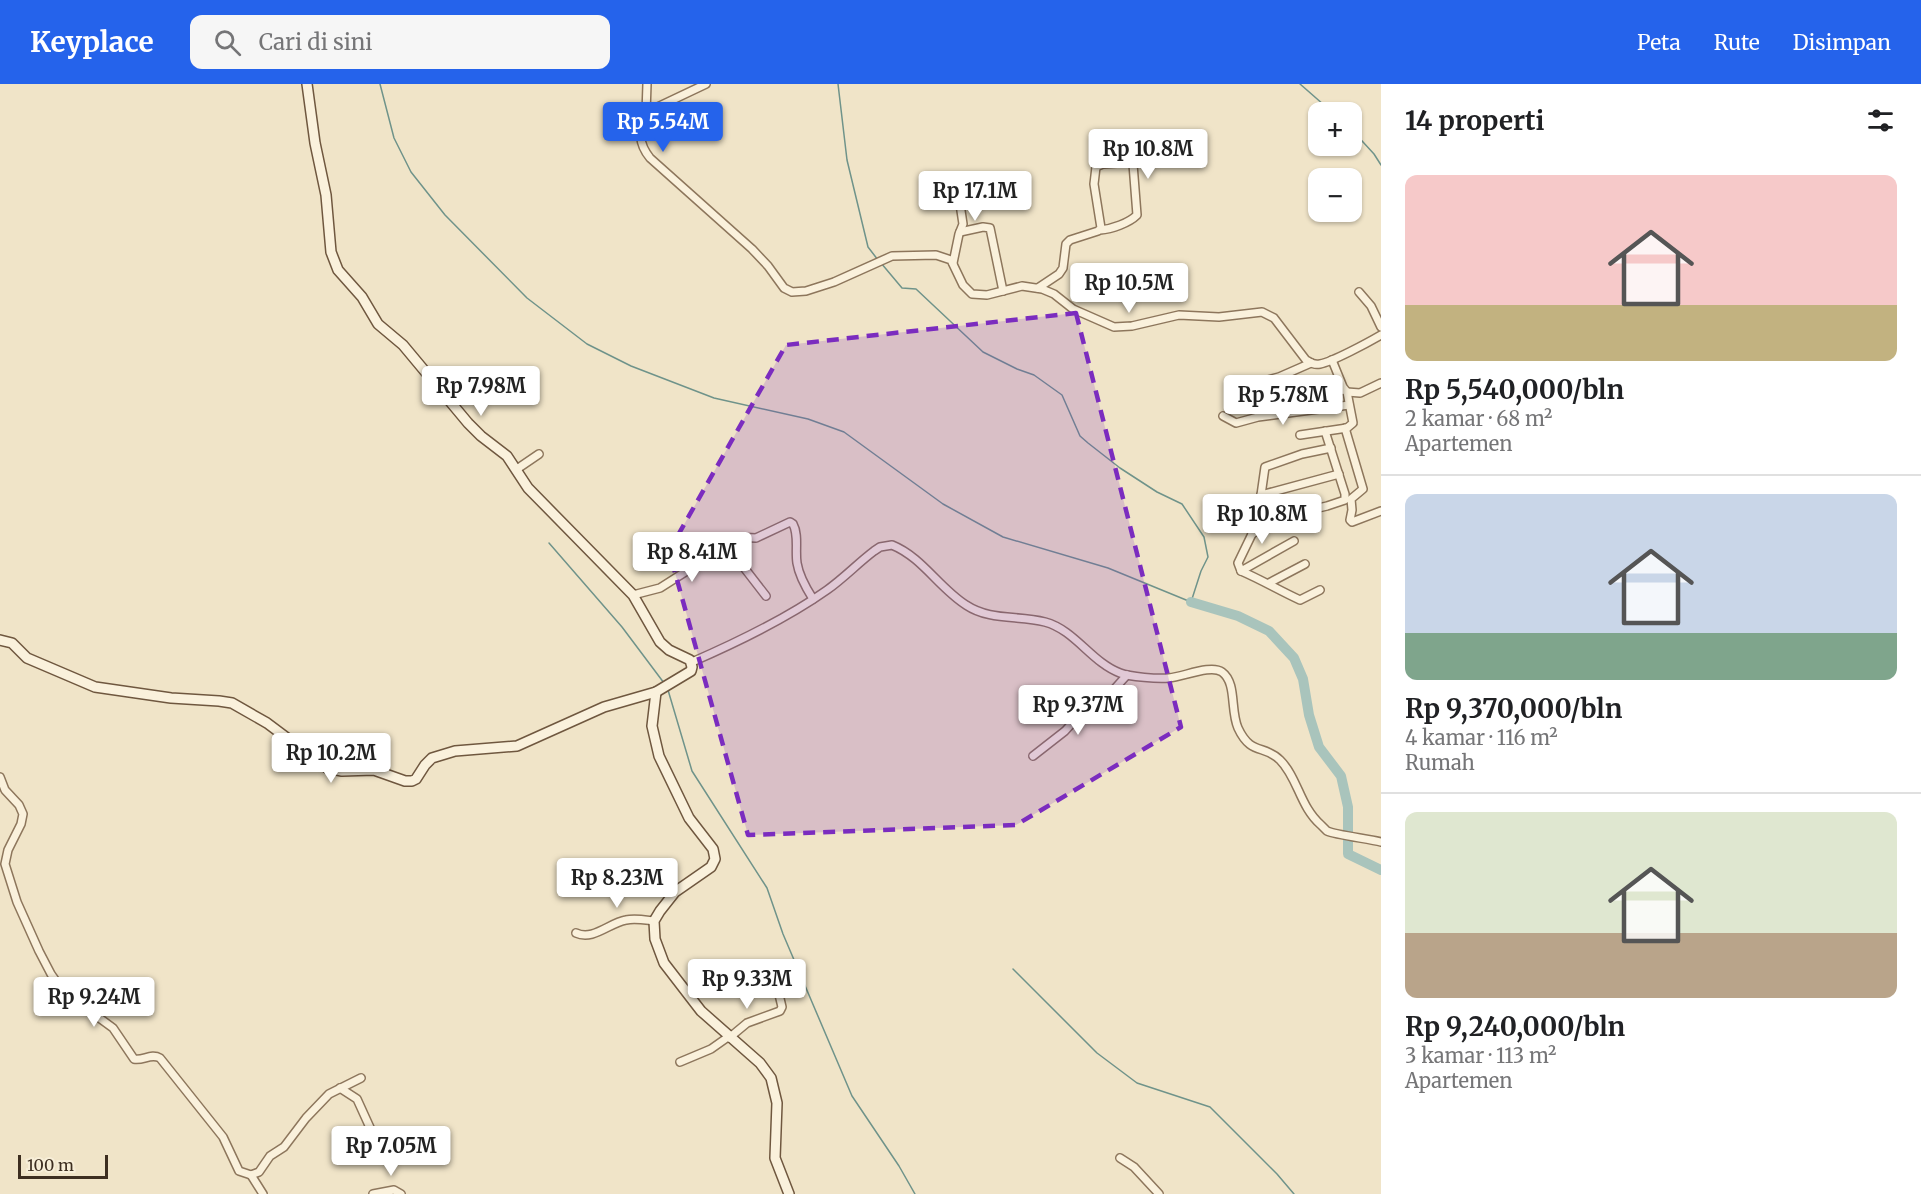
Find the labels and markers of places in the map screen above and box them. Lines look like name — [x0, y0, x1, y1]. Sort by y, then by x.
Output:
pin: Rp 5.54M — [601, 102, 725, 153]
pin: Rp 10.8M — [1086, 129, 1210, 180]
pin: Rp 17.1M — [913, 171, 1037, 222]
pin: Rp 10.5M — [1067, 263, 1191, 314]
pin: Rp 7.98M — [419, 366, 543, 417]
pin: Rp 5.78M — [1221, 375, 1345, 426]
pin: Rp 10.8M — [1200, 494, 1324, 545]
pin: Rp 8.41M — [630, 532, 754, 583]
pin: Rp 9.37M — [1016, 685, 1140, 736]
pin: Rp 10.2M — [269, 733, 393, 784]
pin: Rp 8.23M — [555, 858, 679, 909]
pin: Rp 9.33M — [685, 959, 809, 1010]
pin: Rp 9.24M — [32, 977, 156, 1028]
pin: Rp 7.05M — [329, 1126, 453, 1177]

